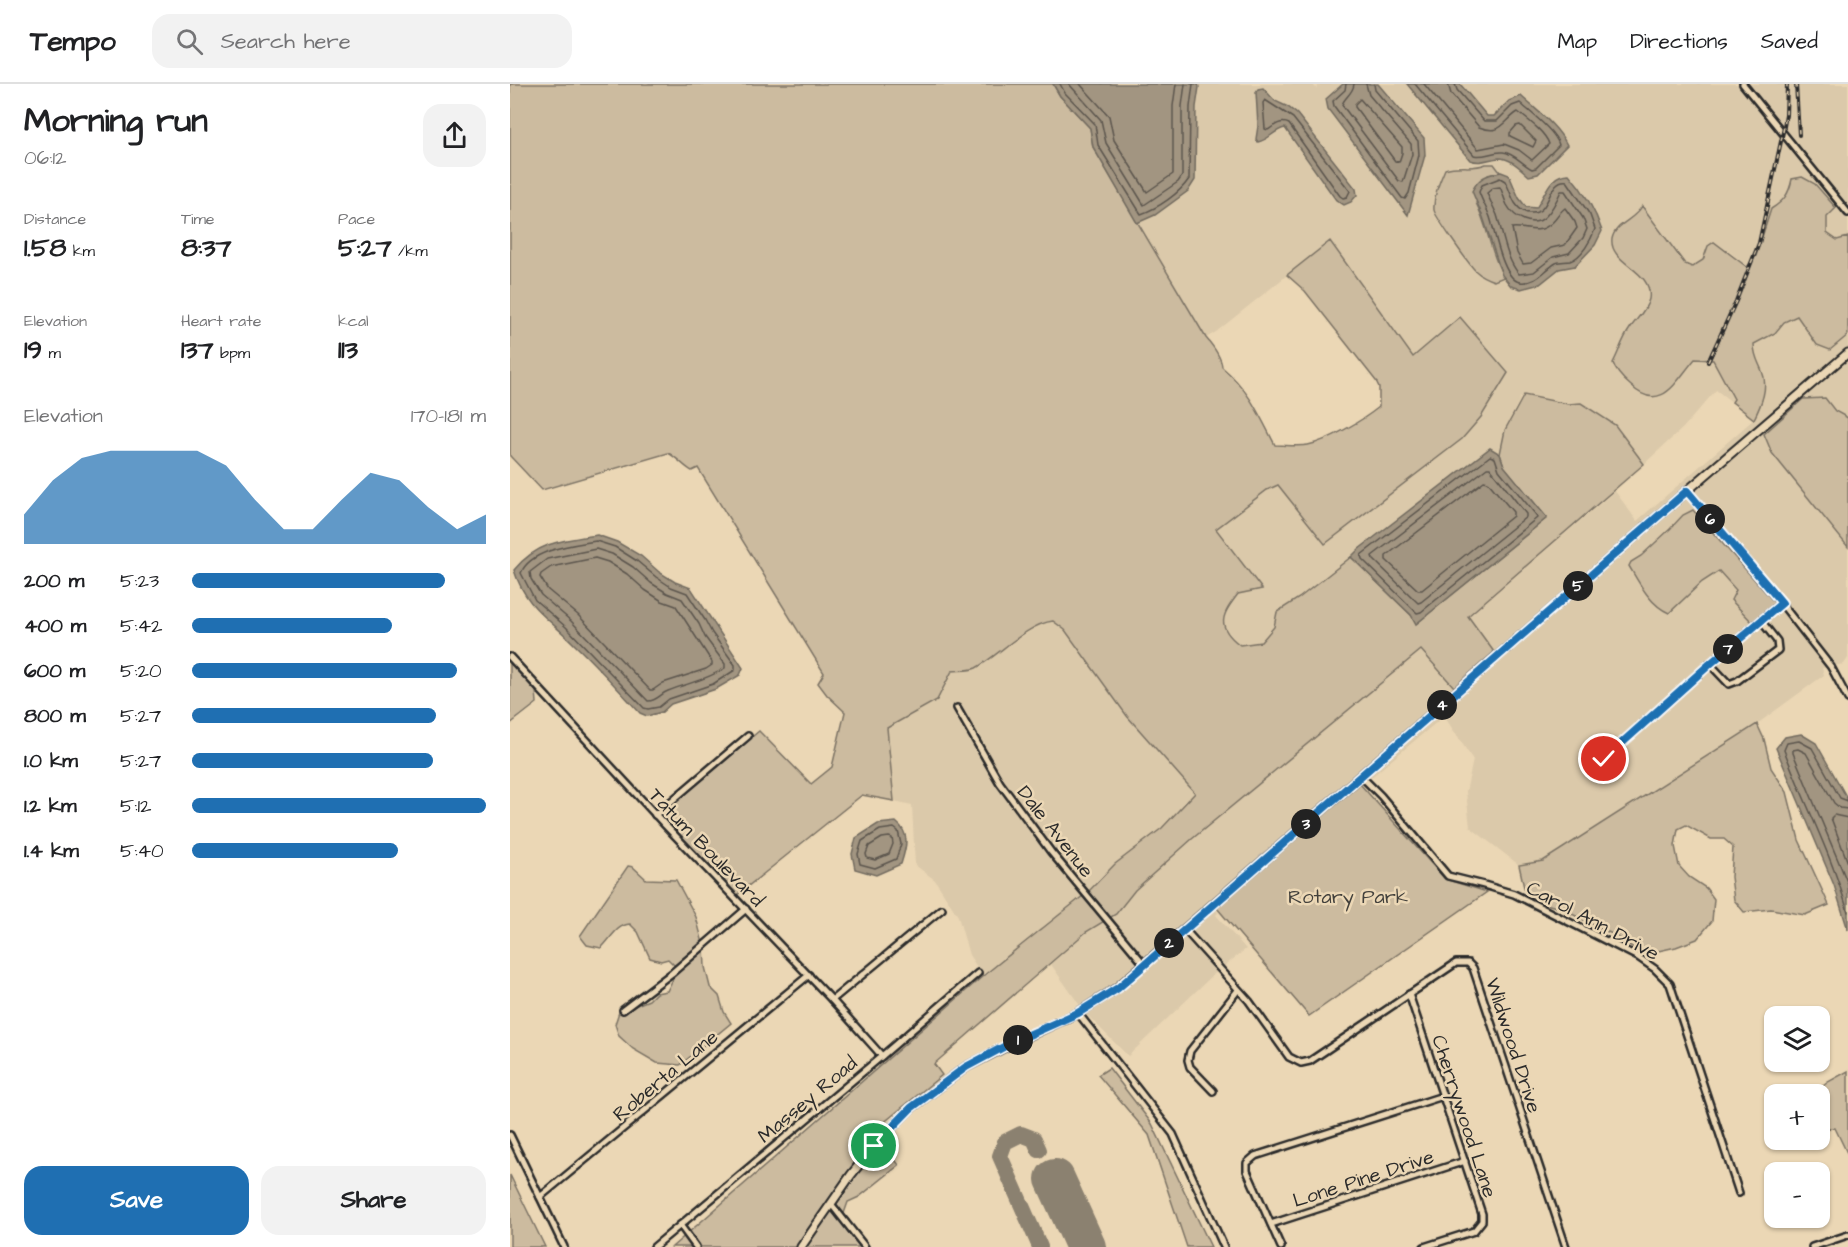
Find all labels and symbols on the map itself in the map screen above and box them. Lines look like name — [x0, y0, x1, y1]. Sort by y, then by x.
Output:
pin: 6 — [1695, 504, 1725, 534]
pin: 5 — [1563, 571, 1593, 601]
pin: 7 — [1713, 634, 1743, 664]
pin: 4 — [1427, 690, 1457, 720]
pin — [1578, 733, 1629, 784]
street label: Dale Avenue — [1010, 780, 1100, 884]
street label: Tatum Boulevard — [642, 782, 770, 913]
pin: 3 — [1291, 809, 1321, 839]
street label: Carol Ann Drive — [1521, 874, 1664, 968]
park label: Rotary Park — [1288, 883, 1408, 912]
pin: 2 — [1154, 928, 1184, 958]
street label: Wildwood Drive — [1478, 974, 1548, 1117]
street label: Roberta Lane — [607, 1023, 724, 1128]
pin: 1 — [1003, 1025, 1033, 1055]
street label: Cherrywood Lane — [1424, 1031, 1504, 1202]
street label: Massey Road — [752, 1050, 864, 1151]
pin — [848, 1120, 899, 1171]
street label: Lone Pine Drive — [1289, 1143, 1438, 1215]

